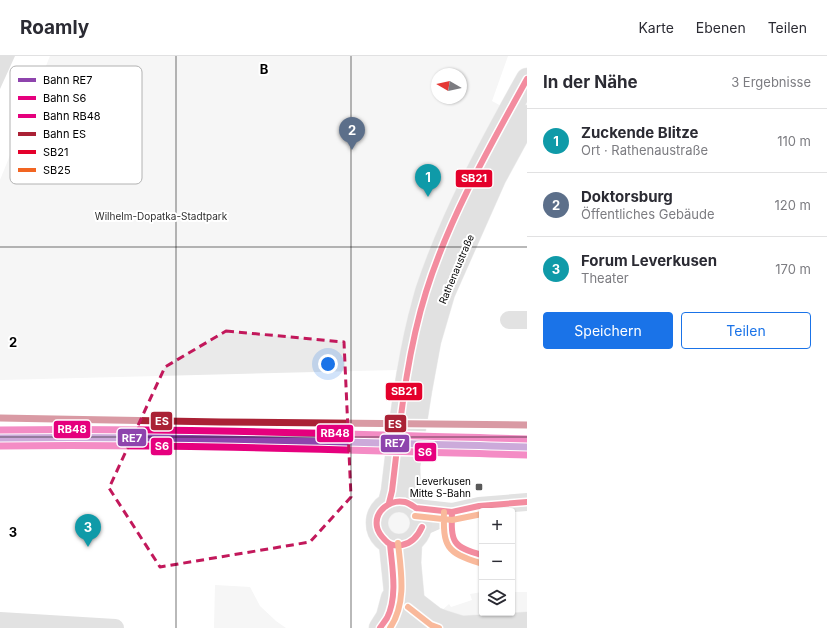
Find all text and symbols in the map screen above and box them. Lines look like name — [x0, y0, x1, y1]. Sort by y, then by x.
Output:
text: Roamly — [20, 16, 89, 39]
text: Karte — [638, 19, 674, 36]
text: Ebenen — [696, 19, 746, 36]
text: Teilen — [768, 19, 807, 36]
text: B — [260, 61, 269, 77]
legend — [10, 66, 142, 184]
north arrow — [431, 68, 467, 104]
text: In der Nähe — [543, 72, 638, 92]
text: Bahn RE7 — [43, 73, 92, 87]
text: 3 Ergebnisse — [731, 74, 811, 90]
text: Bahn S6 — [43, 91, 87, 105]
text: Bahn RB48 — [43, 109, 101, 123]
pin: 2 — [339, 117, 365, 150]
text: Zuckende Blitze — [581, 123, 698, 142]
text: Bahn ES — [43, 127, 86, 141]
text: 1 — [553, 133, 559, 149]
text: 110 m — [777, 133, 811, 149]
text: Ort · Rathenaustraße — [581, 142, 708, 158]
text: SB21 — [43, 145, 68, 159]
text: SB25 — [43, 163, 71, 177]
pin: 1 — [415, 164, 441, 197]
line badge: SB21 — [455, 169, 493, 188]
text: SB21 — [461, 171, 487, 185]
text: Doktorsburg — [581, 187, 673, 206]
text: 2 — [552, 197, 560, 213]
text: 120 m — [775, 197, 811, 213]
text: Öffentliches Gebäude — [581, 206, 715, 222]
park label: Wilhelm-Dopatka-Stadtpark — [95, 210, 228, 222]
street label: Rathenaustraße — [436, 232, 476, 306]
text: Forum Leverkusen — [581, 251, 717, 270]
text: 3 — [552, 261, 560, 277]
text: 170 m — [775, 261, 811, 277]
text: Theater — [581, 270, 629, 286]
button: Speichern — [543, 312, 673, 349]
button: Teilen — [681, 312, 811, 349]
text: 2 — [9, 334, 17, 350]
your location — [318, 354, 338, 374]
line badge: SB21 — [385, 382, 423, 401]
text: SB21 — [391, 384, 417, 398]
line badge: ES — [150, 411, 173, 431]
text: ES — [155, 414, 169, 428]
line badge: ES — [384, 414, 407, 433]
text: ES — [388, 417, 402, 431]
line badge: RB48 — [53, 420, 91, 439]
text: RB48 — [57, 422, 87, 436]
line badge: RB48 — [316, 424, 354, 443]
text: RB48 — [320, 426, 350, 440]
line badge: RE7 — [117, 428, 147, 447]
text: RE7 — [122, 431, 142, 445]
line badge: RE7 — [380, 434, 410, 453]
text: RE7 — [385, 436, 405, 450]
line badge: S6 — [150, 437, 173, 456]
text: S6 — [155, 439, 169, 453]
line badge: S6 — [414, 442, 437, 462]
text: S6 — [418, 445, 432, 459]
place label: Leverkusen Mitte S-Bahn — [410, 475, 471, 499]
marker: Leverkusen Mitte S-Bahn — [474, 482, 484, 492]
map controls — [479, 508, 515, 616]
button: + — [479, 508, 515, 544]
pin: 3 — [75, 514, 101, 547]
text: 3 — [9, 524, 17, 540]
button: − — [479, 544, 515, 580]
button: layers — [479, 580, 515, 616]

